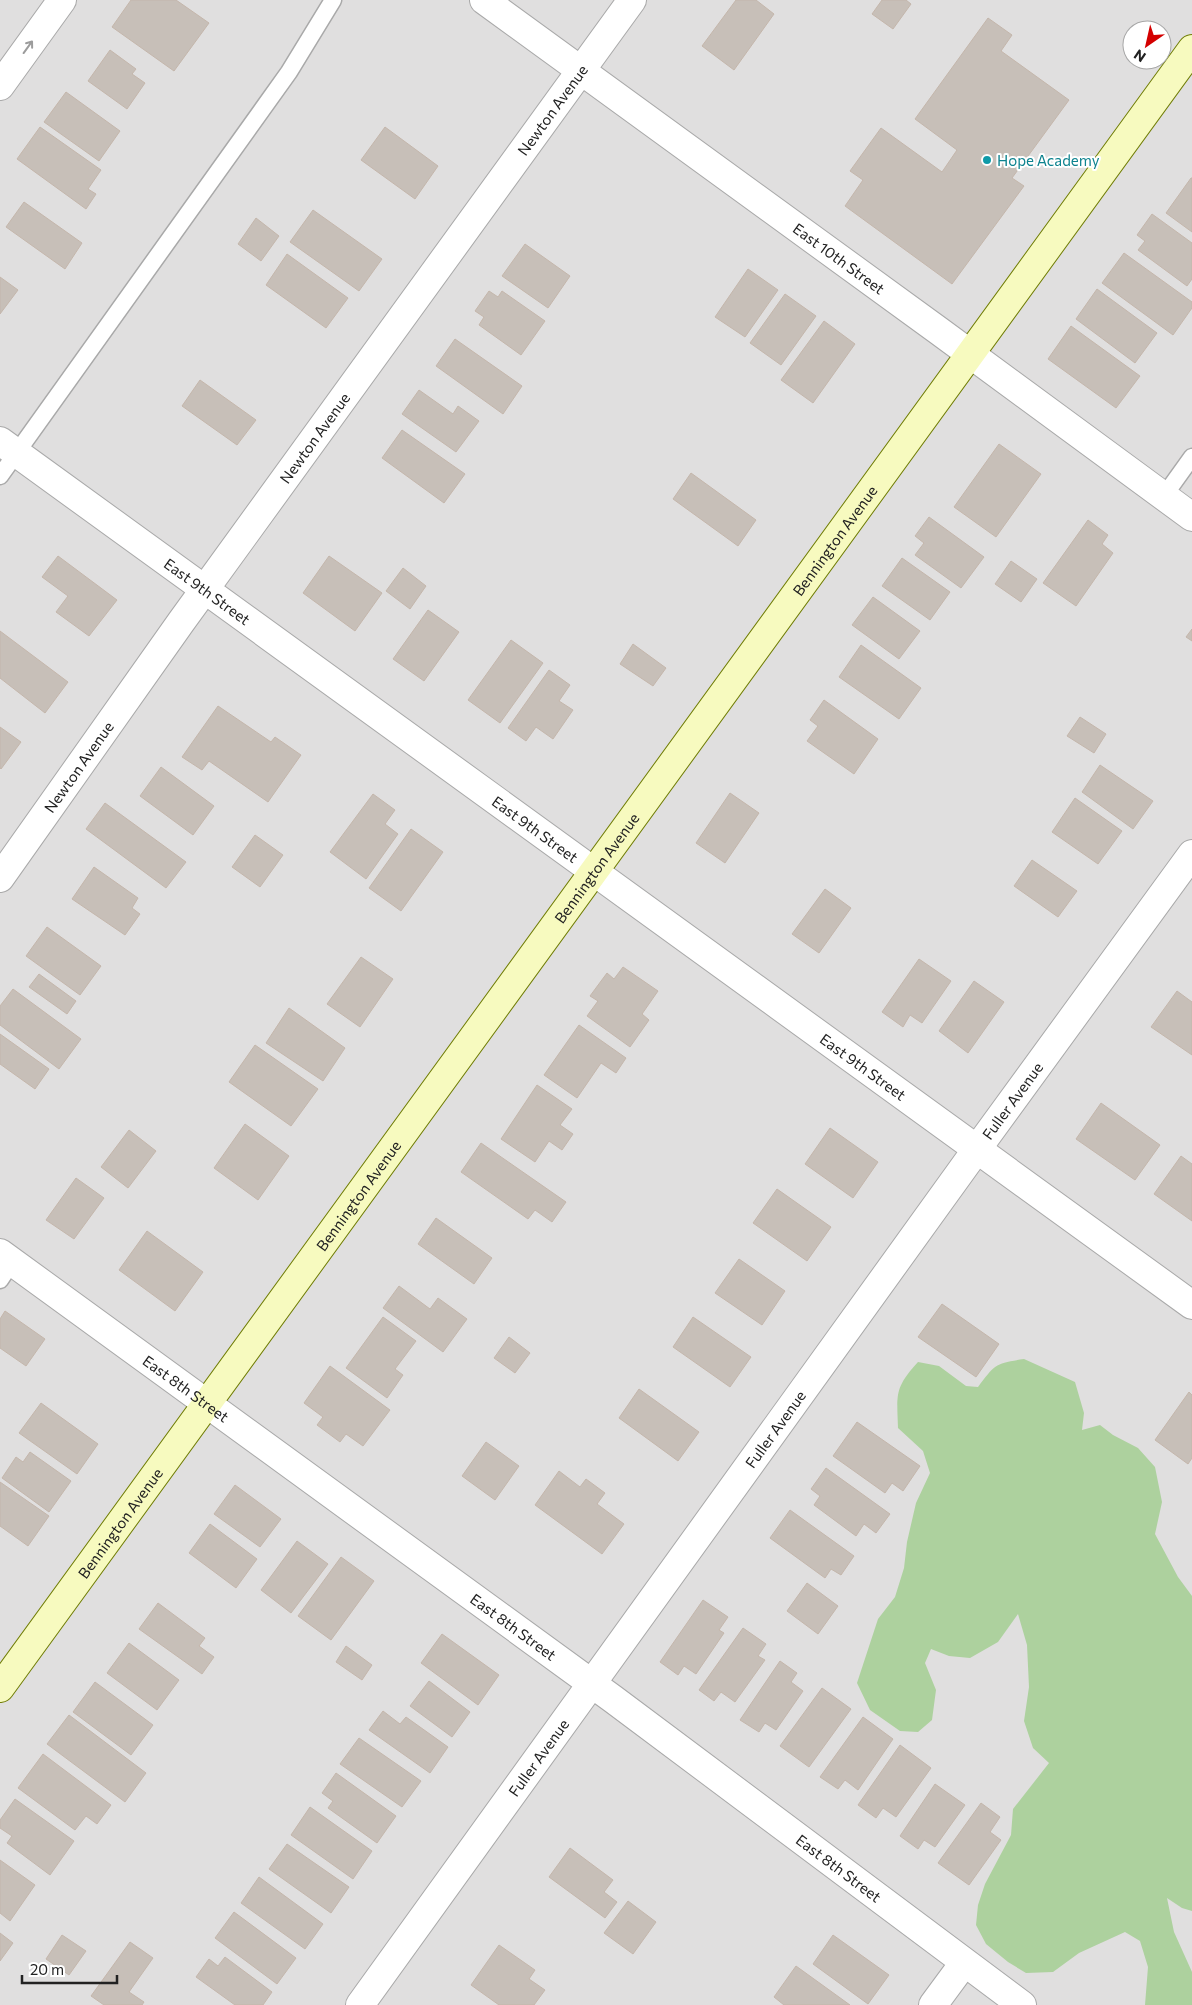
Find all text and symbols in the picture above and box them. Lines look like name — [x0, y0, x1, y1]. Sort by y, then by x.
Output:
north arrow — [1122, 20, 1172, 70]
one-way arrow — [23, 40, 33, 54]
text: N — [1130, 46, 1149, 66]
street label: Newton Avenue — [513, 61, 591, 159]
place label: Hope Academy — [997, 151, 1100, 169]
marker: Hope Academy — [981, 154, 993, 166]
street label: East 10th Street — [790, 219, 888, 298]
street label: Newton Avenue — [276, 389, 353, 487]
street label: Bennington Avenue — [789, 482, 881, 599]
street label: East 9th Street — [161, 554, 254, 628]
street label: Newton Avenue — [40, 718, 117, 816]
street label: East 9th Street — [489, 792, 582, 866]
street label: Bennington Avenue — [550, 809, 643, 927]
street label: East 9th Street — [817, 1029, 910, 1104]
street label: Fuller Avenue — [978, 1058, 1046, 1143]
street label: Bennington Avenue — [312, 1137, 404, 1254]
street label: East 8th Street — [140, 1351, 232, 1426]
street label: Fuller Avenue — [741, 1387, 809, 1471]
street label: Bennington Avenue — [74, 1464, 166, 1582]
street label: East 8th Street — [467, 1589, 560, 1664]
street label: Fuller Avenue — [504, 1715, 572, 1800]
street label: East 8th Street — [793, 1830, 885, 1906]
scale bar — [22, 1952, 118, 1984]
text: 20 m — [30, 1960, 64, 1978]

